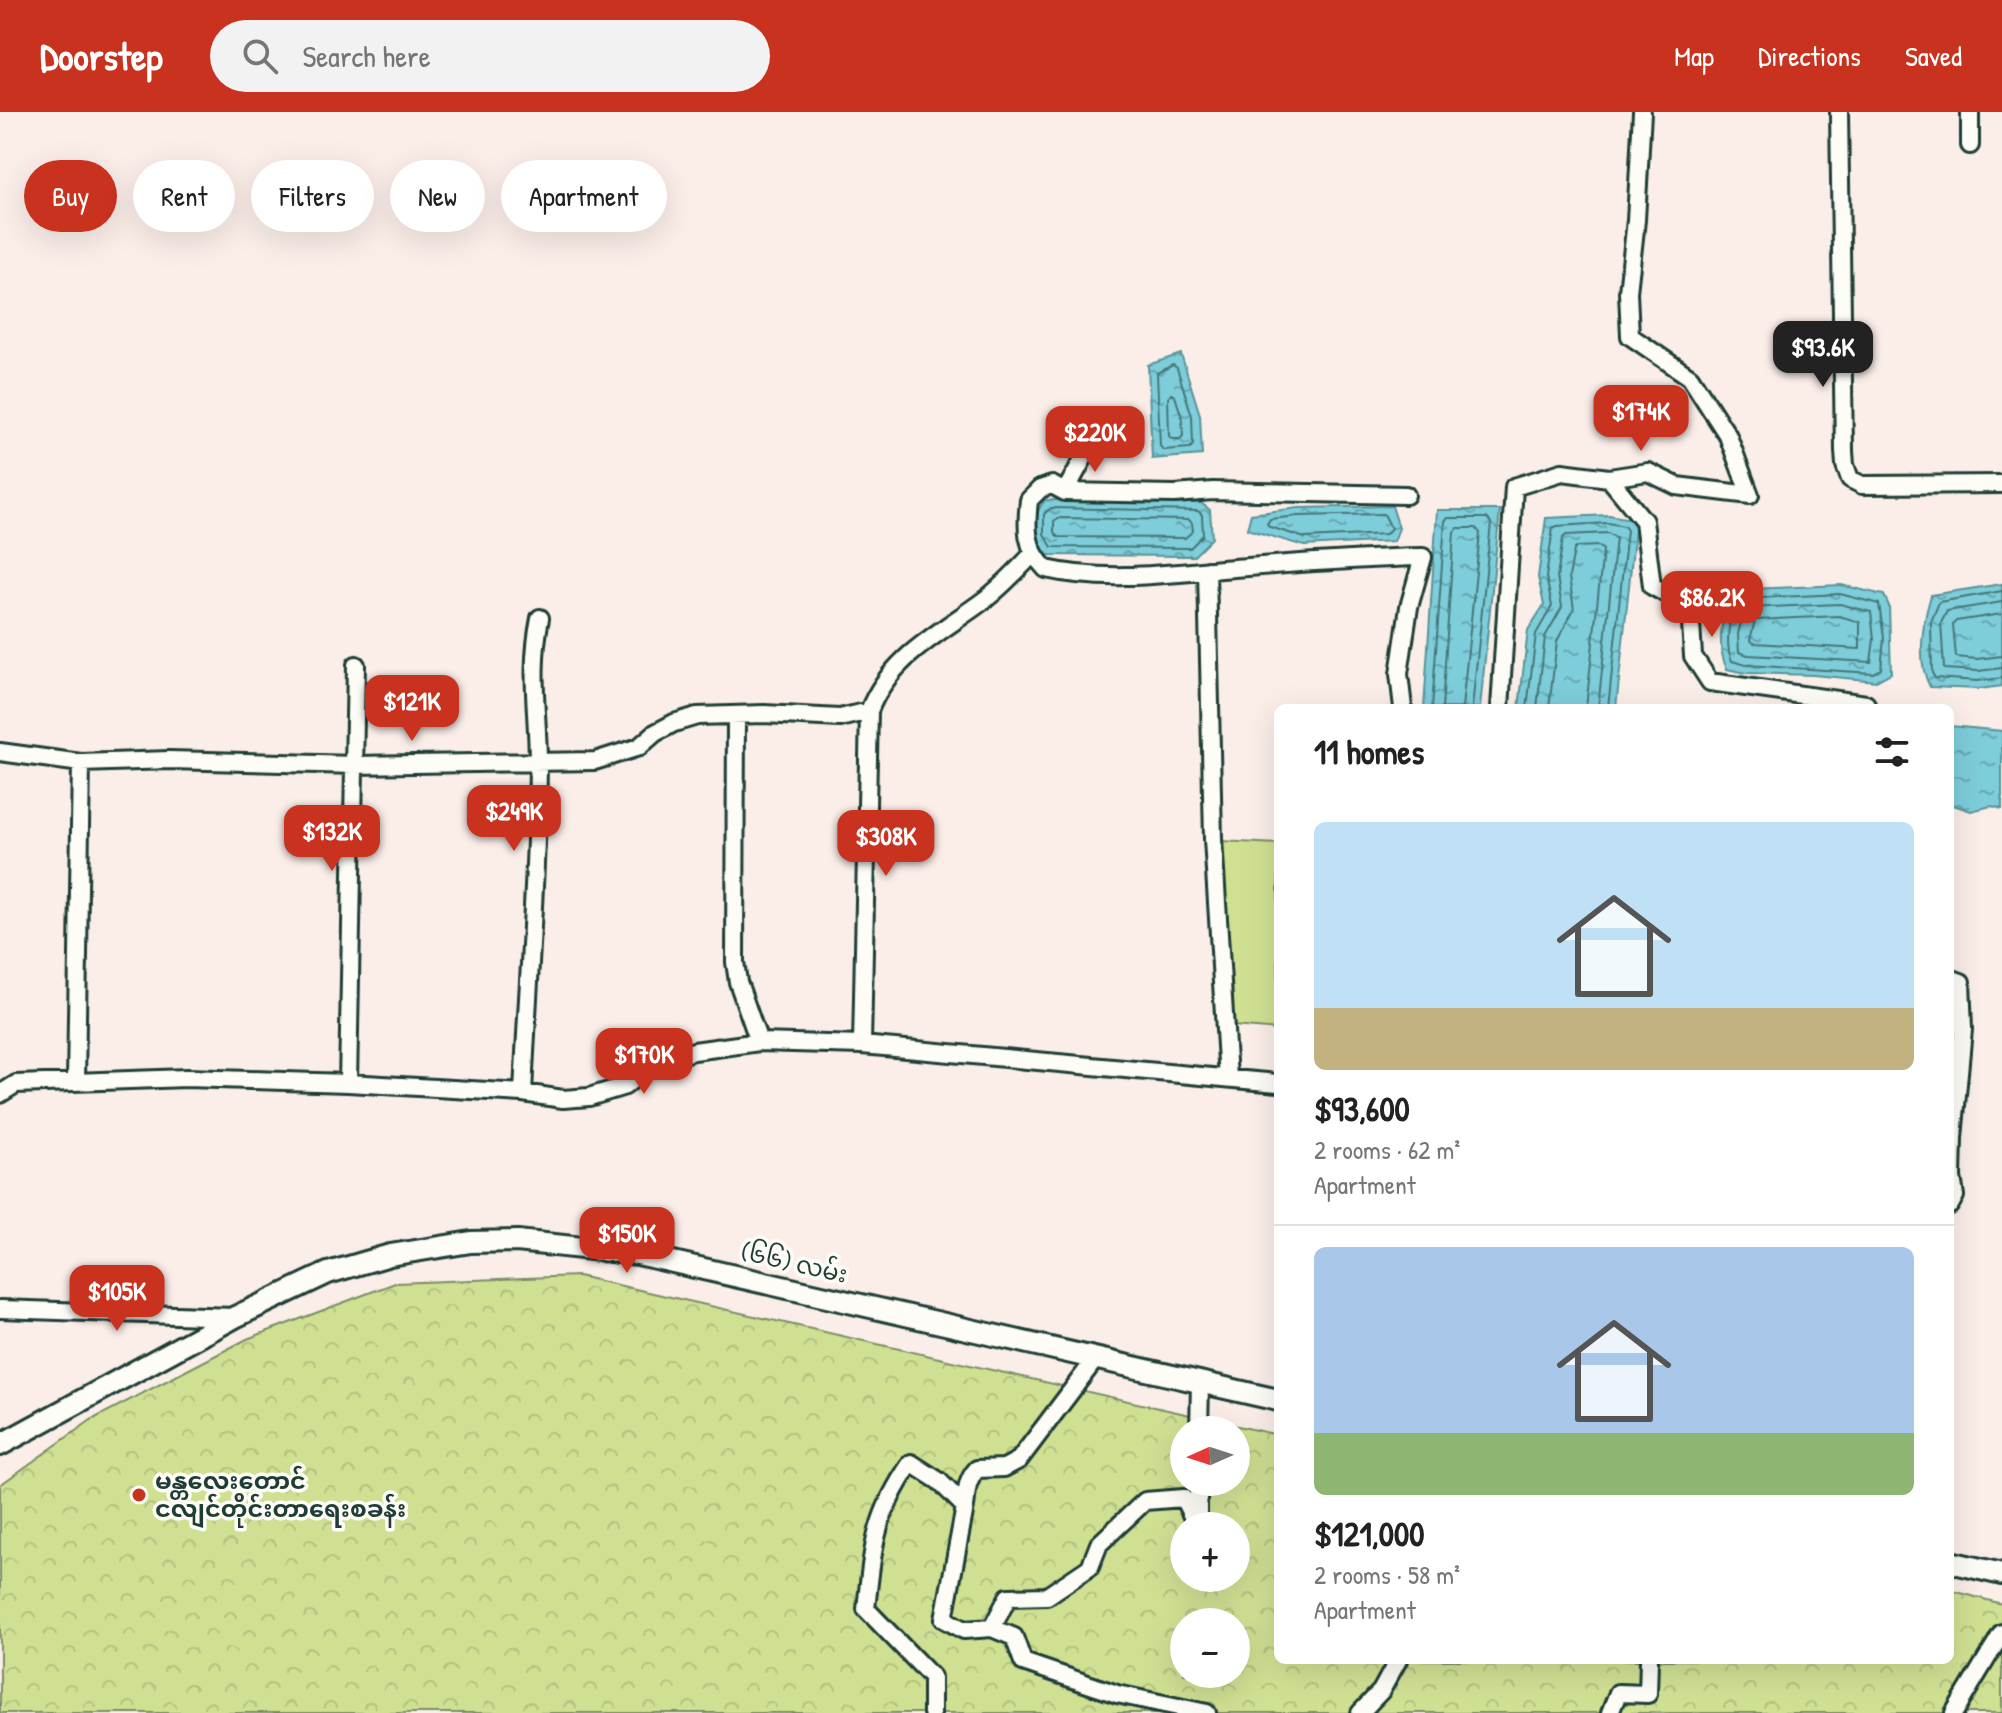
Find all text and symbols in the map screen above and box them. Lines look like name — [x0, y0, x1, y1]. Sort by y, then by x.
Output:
search box — [210, 20, 770, 92]
text: Doorstep — [40, 30, 162, 82]
icon: search — [238, 34, 282, 78]
text: Search here — [302, 36, 431, 76]
text: Map — [1674, 37, 1714, 75]
text: Directions — [1758, 37, 1861, 75]
text: Saved — [1905, 37, 1962, 75]
chip: Buy — [24, 160, 117, 232]
chip: Rent — [133, 160, 235, 232]
chip: Filters — [251, 160, 374, 232]
chip: New — [390, 160, 485, 232]
chip: Apartment — [501, 160, 667, 232]
pin: $93.6K — [1758, 321, 1888, 389]
text: $93.6K — [1791, 329, 1855, 364]
pin: $174K — [1585, 385, 1697, 453]
text: $174K — [1612, 393, 1670, 428]
pin: $220K — [1039, 406, 1151, 474]
text: $220K — [1064, 414, 1126, 449]
pin: $86.2K — [1647, 571, 1777, 639]
text: $86.2K — [1679, 579, 1745, 614]
pin: $121K — [356, 675, 468, 743]
text: $121K — [383, 683, 441, 718]
text: 11 homes — [1314, 729, 1424, 775]
icon: filters — [1870, 730, 1914, 774]
pin: $249K — [458, 785, 570, 853]
text: $249K — [485, 793, 543, 828]
pin: $132K — [276, 805, 388, 873]
pin: $308K — [830, 810, 942, 878]
text: $132K — [302, 813, 362, 848]
text: $308K — [855, 818, 917, 853]
icon: home — [1542, 874, 1686, 1018]
pin: $170K — [588, 1028, 700, 1096]
text: $170K — [614, 1036, 674, 1071]
text: $93,600 — [1314, 1086, 1410, 1132]
text: 2 rooms · 62 m² — [1314, 1132, 1460, 1167]
text: Apartment — [1314, 1167, 1416, 1202]
pin: $150K — [571, 1207, 683, 1275]
text: $150K — [598, 1215, 656, 1250]
street label: (၆၆) လမ်း — [738, 1234, 851, 1290]
pin: $105K — [61, 1265, 173, 1333]
text: $105K — [88, 1273, 146, 1308]
icon: home — [1542, 1299, 1686, 1443]
north arrow — [1170, 1416, 1250, 1496]
map controls — [1170, 1416, 1250, 1688]
place label: မန္တလေးတောင် ငလျင်တိုင်းတာရေးစခန်း — [155, 1464, 406, 1529]
marker: မန္တလေးတောင် ငလျင်တိုင်းတာရေးစခန်း — [130, 1486, 148, 1504]
text: $121,000 — [1314, 1511, 1424, 1557]
button: + — [1170, 1512, 1250, 1592]
text: 2 rooms · 58 m² — [1314, 1557, 1460, 1592]
text: Apartment — [1314, 1592, 1416, 1627]
button: − — [1170, 1608, 1250, 1688]

